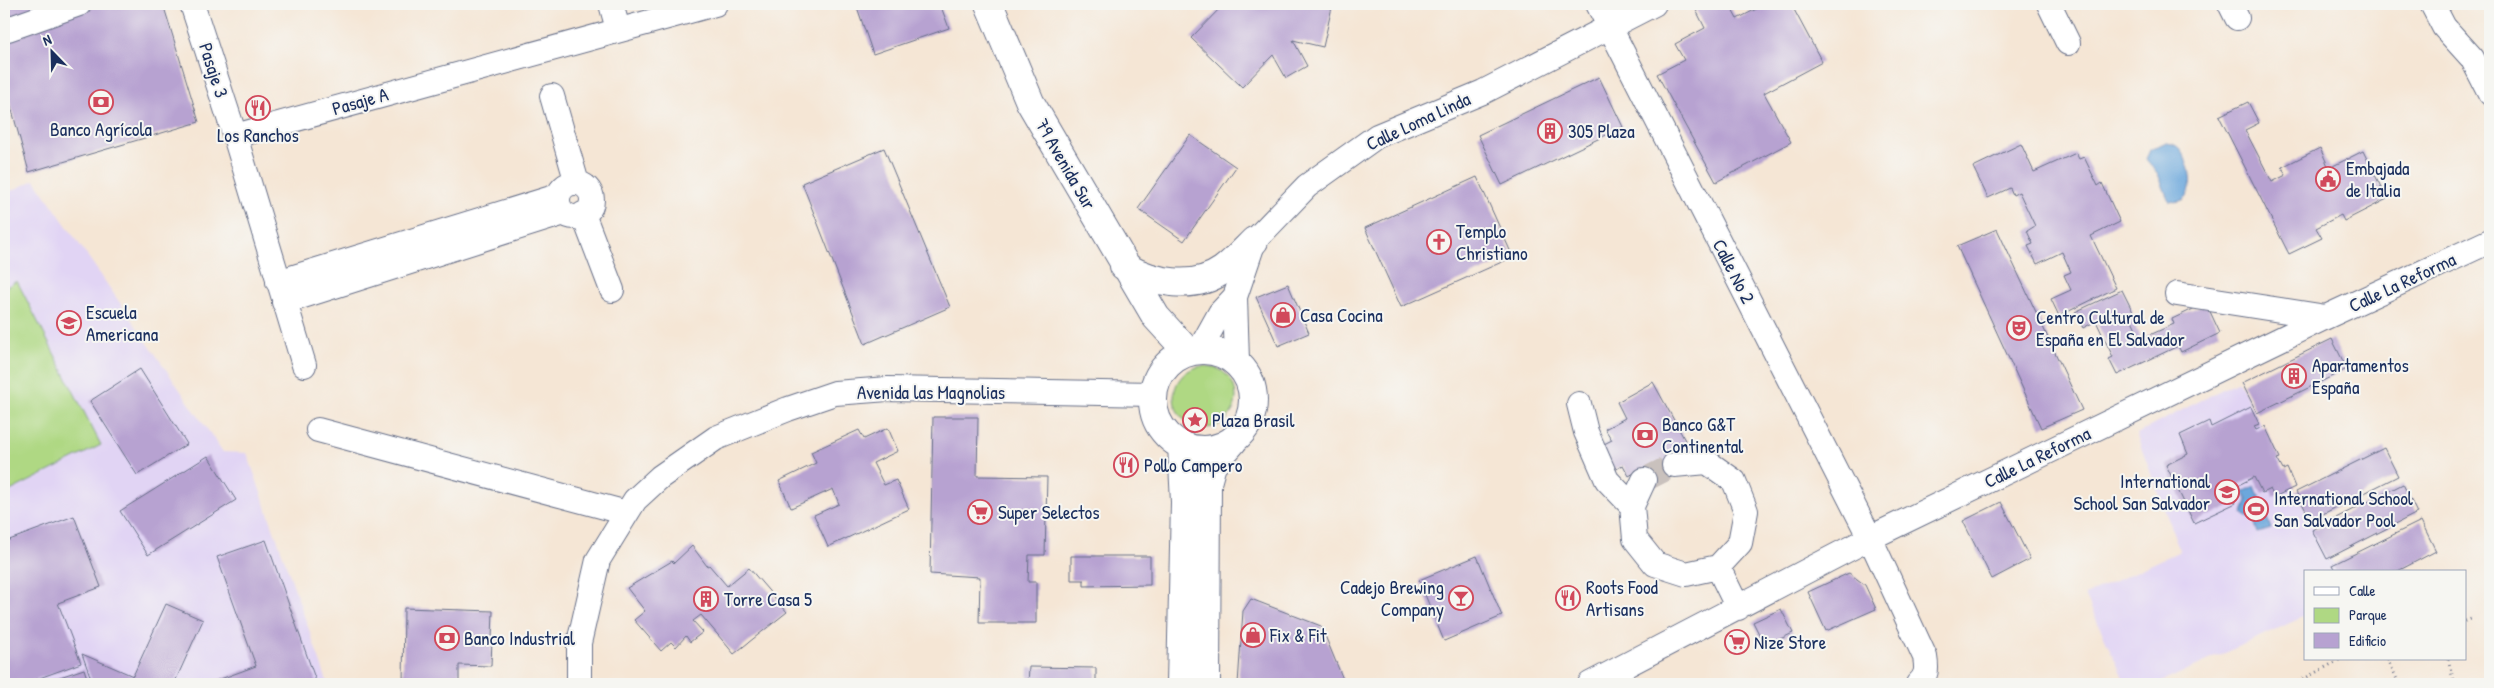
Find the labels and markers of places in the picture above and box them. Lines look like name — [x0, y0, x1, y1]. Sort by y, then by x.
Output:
bank icon: Banco Agrícola — [88, 89, 114, 115]
restaurant icon: Los Ranchos — [245, 95, 271, 121]
place label: Banco Agrícola — [50, 116, 152, 142]
building icon: 305 Plaza — [1537, 118, 1563, 144]
place label: 305 Plaza — [1568, 118, 1635, 144]
place label: Los Ranchos — [217, 122, 299, 148]
place label: Embajada de Italia — [2346, 155, 2410, 203]
public building icon: Embajada de Italia — [2315, 166, 2341, 192]
place label: Templo Christiano — [1456, 218, 1528, 266]
church icon: Templo Christiano — [1426, 229, 1452, 255]
place label: Escuela Americana — [86, 299, 159, 347]
shop icon: Casa Cocina — [1270, 302, 1296, 328]
place label: Casa Cocina — [1300, 302, 1383, 328]
place label: Centro Cultural de España en El Salvador — [2036, 304, 2185, 352]
school or university icon: Escuela Americana — [56, 310, 82, 336]
theatre icon: Centro Cultural de España en El Salvador — [2006, 315, 2032, 341]
place label: Apartamentos España — [2312, 352, 2409, 400]
building icon: Apartamentos España — [2281, 363, 2307, 389]
place icon: Plaza Brasil — [1182, 407, 1208, 433]
place label: Plaza Brasil — [1212, 407, 1296, 433]
place label: Banco G&T Continental — [1662, 411, 1744, 459]
bank icon: Banco G&T Continental — [1632, 422, 1658, 448]
restaurant icon: Pollo Campero — [1113, 452, 1139, 478]
place label: Pollo Campero — [1144, 452, 1243, 478]
place label: International School San Salvador — [2073, 468, 2211, 516]
school or university icon: International School San Salvador — [2214, 479, 2240, 505]
place label: International School San Salvador Pool — [2274, 485, 2414, 533]
sports icon: International School San Salvador Pool — [2243, 496, 2269, 522]
supermarket icon: Super Selectos — [967, 499, 993, 525]
place label: Super Selectos — [998, 499, 1099, 525]
place label: Cadejo Brewing Company — [1340, 574, 1444, 622]
place label: Roots Food Artisans — [1586, 574, 1659, 622]
bar icon: Cadejo Brewing Company — [1448, 585, 1474, 611]
restaurant icon: Roots Food Artisans — [1555, 585, 1581, 611]
building icon: Torre Casa 5 — [693, 586, 719, 612]
place label: Torre Casa 5 — [724, 586, 812, 612]
shop icon: Fix & Fit — [1240, 622, 1266, 648]
place label: Fix & Fit — [1269, 622, 1327, 648]
bank icon: Banco Industrial — [434, 625, 460, 651]
place label: Banco Industrial — [464, 625, 576, 651]
supermarket icon: Nize Store — [1724, 629, 1750, 655]
place label: Nize Store — [1754, 629, 1827, 655]

